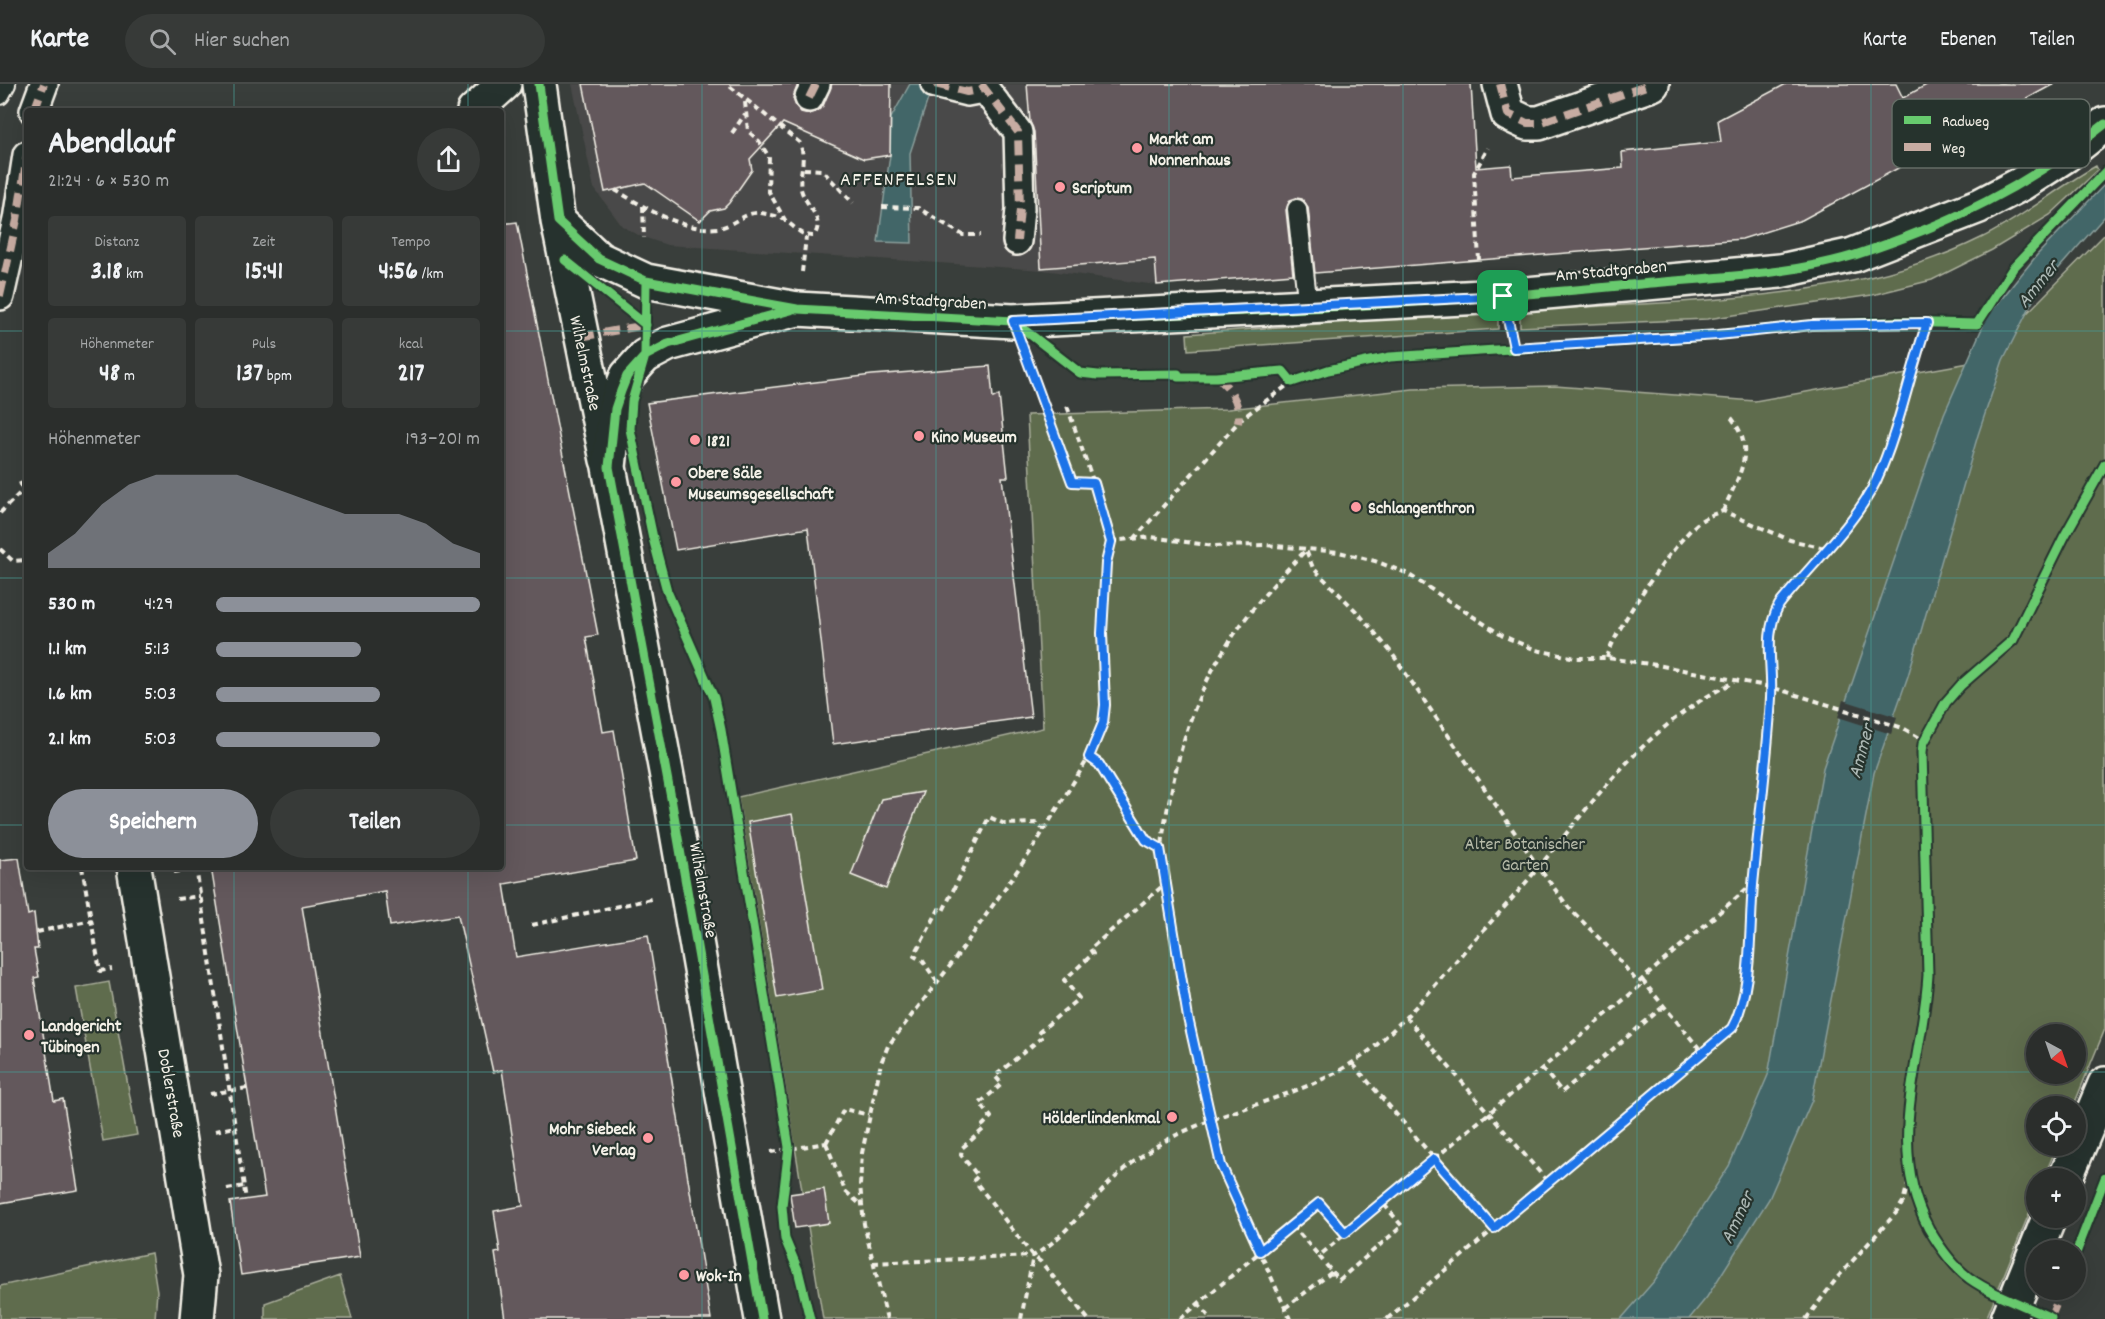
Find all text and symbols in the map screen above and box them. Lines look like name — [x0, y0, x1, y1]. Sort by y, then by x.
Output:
search box — [125, 14, 545, 68]
text: Karte — [30, 21, 89, 61]
icon: search — [146, 25, 179, 58]
text: Hier suchen — [194, 26, 290, 57]
text: Karte — [1863, 26, 1907, 56]
text: Ebenen — [1940, 26, 1997, 56]
text: Teilen — [2030, 26, 2075, 56]
legend — [1892, 99, 2090, 168]
text: Radweg — [1942, 111, 1989, 134]
text: Abendlauf — [48, 122, 175, 169]
button: share — [417, 128, 480, 191]
place label: Markt am Nonnenhaus — [1149, 128, 1231, 174]
text: Weg — [1942, 138, 1965, 161]
marker: Markt am Nonnenhaus — [1130, 141, 1144, 155]
district label: AFFENFELSEN — [840, 167, 958, 195]
text: 21:24 · 6 × 530 m — [48, 168, 169, 196]
place label: Scriptum — [1072, 177, 1132, 202]
marker: Scriptum — [1053, 180, 1067, 194]
text: Distanz — [95, 231, 139, 254]
text: Zeit — [253, 231, 275, 254]
text: Tempo — [392, 231, 430, 254]
water label: Ammer — [2011, 253, 2069, 315]
text: 3.18 — [90, 254, 122, 291]
text: 15:41 — [245, 254, 283, 291]
text: 4:56 — [378, 254, 418, 291]
street label: Am Stadtgraben — [1555, 255, 1668, 290]
text: km — [122, 263, 144, 286]
text: /km — [418, 263, 444, 286]
pin — [1477, 270, 1528, 321]
icon: arrive — [1486, 279, 1519, 312]
street label: Am Stadtgraben — [875, 287, 987, 318]
street label: Wilhelmstraße — [561, 314, 606, 413]
text: Höhenmeter — [80, 333, 154, 356]
text: Puls — [252, 333, 276, 356]
text: kcal — [399, 333, 423, 356]
text: 48 — [99, 356, 120, 393]
text: 137 — [236, 356, 263, 393]
text: 217 — [397, 356, 425, 393]
text: m — [120, 365, 135, 388]
text: bpm — [263, 365, 292, 388]
text: Höhenmeter — [48, 426, 140, 454]
text: 193–201 m — [405, 426, 480, 454]
place label: Kino Museum — [931, 426, 1017, 451]
marker: Kino Museum — [912, 429, 926, 443]
place label: 1821 — [707, 430, 730, 455]
marker: 1821 — [688, 433, 702, 447]
place label: Obere Säle Museumsgesellschaft — [688, 462, 834, 508]
marker: Obere Säle Museumsgesellschaft — [669, 475, 683, 489]
place label: Schlangenthron — [1368, 497, 1474, 522]
marker: Schlangenthron — [1349, 500, 1363, 514]
text: 530 m — [48, 591, 95, 619]
text: 4:29 — [144, 591, 174, 619]
text: 1.1 km — [48, 636, 87, 664]
text: 5:13 — [144, 636, 170, 664]
text: 1.6 km — [48, 681, 92, 709]
text: 5:03 — [144, 681, 176, 709]
water label: Ammer — [1842, 719, 1884, 782]
text: 2.1 km — [48, 726, 91, 754]
text: 5:03 — [144, 726, 176, 754]
button: Speichern — [48, 789, 258, 858]
button: Teilen — [270, 789, 480, 858]
park label: Alter Botanischer Garten — [1465, 833, 1585, 879]
street label: Wilhelmstraße — [681, 841, 722, 940]
place label: Landgericht Tübingen — [41, 1015, 122, 1061]
north arrow — [2026, 1024, 2086, 1084]
map controls — [2026, 1024, 2086, 1300]
marker: Landgericht Tübingen — [22, 1028, 36, 1042]
street label: Doblerstraße — [149, 1047, 190, 1140]
button: locate — [2026, 1096, 2086, 1156]
place label: Hölderlindenkmal — [1042, 1107, 1161, 1132]
marker: Hölderlindenkmal — [1165, 1110, 1179, 1124]
place label: Mohr Siebeck Verlag — [549, 1118, 637, 1164]
marker: Mohr Siebeck Verlag — [641, 1131, 655, 1145]
button: + — [2026, 1168, 2086, 1228]
water label: Ammer — [1714, 1185, 1764, 1249]
button: − — [2026, 1240, 2086, 1300]
place label: Wok-In — [696, 1265, 742, 1290]
marker: Wok-In — [677, 1268, 691, 1282]

